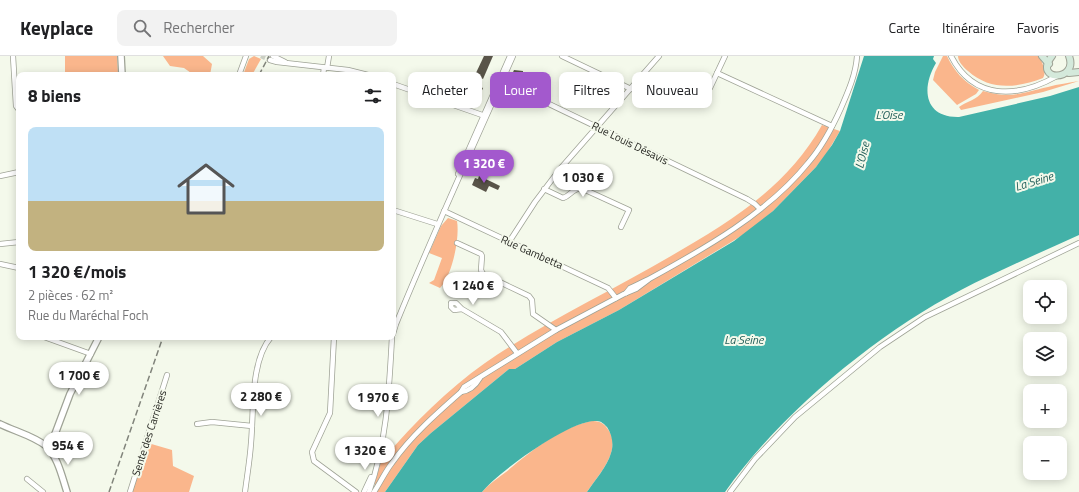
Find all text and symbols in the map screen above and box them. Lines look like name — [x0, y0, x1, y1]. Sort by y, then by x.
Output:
search box — [117, 10, 397, 46]
text: Keyplace — [20, 13, 93, 42]
text: Rechercher — [163, 16, 235, 39]
icon: search — [131, 17, 153, 39]
text: Carte — [889, 17, 920, 38]
text: Itinéraire — [942, 17, 995, 38]
text: Favoris — [1017, 17, 1059, 38]
chip: Acheter — [408, 72, 482, 108]
chip: Louer — [490, 72, 551, 108]
chip: Filtres — [559, 72, 624, 108]
chip: Nouveau — [632, 72, 712, 108]
text: 8 biens — [28, 83, 81, 109]
icon: filters — [362, 85, 384, 107]
water label: L’Oise — [875, 105, 904, 124]
street label: Rue Louis Désavis — [589, 118, 671, 168]
water label: L'Oise — [850, 138, 875, 170]
pin: 1 320 € — [447, 150, 521, 184]
icon: home — [170, 153, 242, 225]
text: 1 320 € — [463, 153, 505, 173]
pin: 1 030 € — [546, 164, 620, 198]
water label: La Seine — [1012, 166, 1057, 196]
text: 1 030 € — [562, 167, 604, 187]
street label: Rue Gambetta — [498, 231, 566, 273]
text: 1 320 €/mois — [28, 259, 126, 285]
pin: 1 240 € — [436, 272, 510, 306]
text: 1 240 € — [452, 275, 494, 295]
map controls — [1023, 280, 1067, 480]
button: locate — [1023, 280, 1067, 324]
text: 2 pièces · 62 m² — [28, 285, 113, 305]
text: Rue du Maréchal Foch — [28, 305, 148, 325]
water label: La Seine — [724, 330, 765, 349]
button: layers — [1023, 332, 1067, 376]
pin: 1 700 € — [42, 362, 116, 396]
text: 1 700 € — [58, 365, 100, 385]
pin: 2 280 € — [224, 383, 298, 417]
pin: 1 970 € — [341, 384, 415, 418]
button: + — [1023, 384, 1067, 428]
text: 2 280 € — [240, 386, 282, 406]
text: 1 970 € — [357, 387, 399, 407]
street label: Sente des Carrières — [128, 388, 170, 478]
pin: 954 € — [40, 432, 96, 466]
text: 954 € — [52, 435, 84, 455]
button: − — [1023, 436, 1067, 480]
pin: 1 320 € — [328, 437, 402, 471]
text: 1 320 € — [344, 440, 386, 460]

